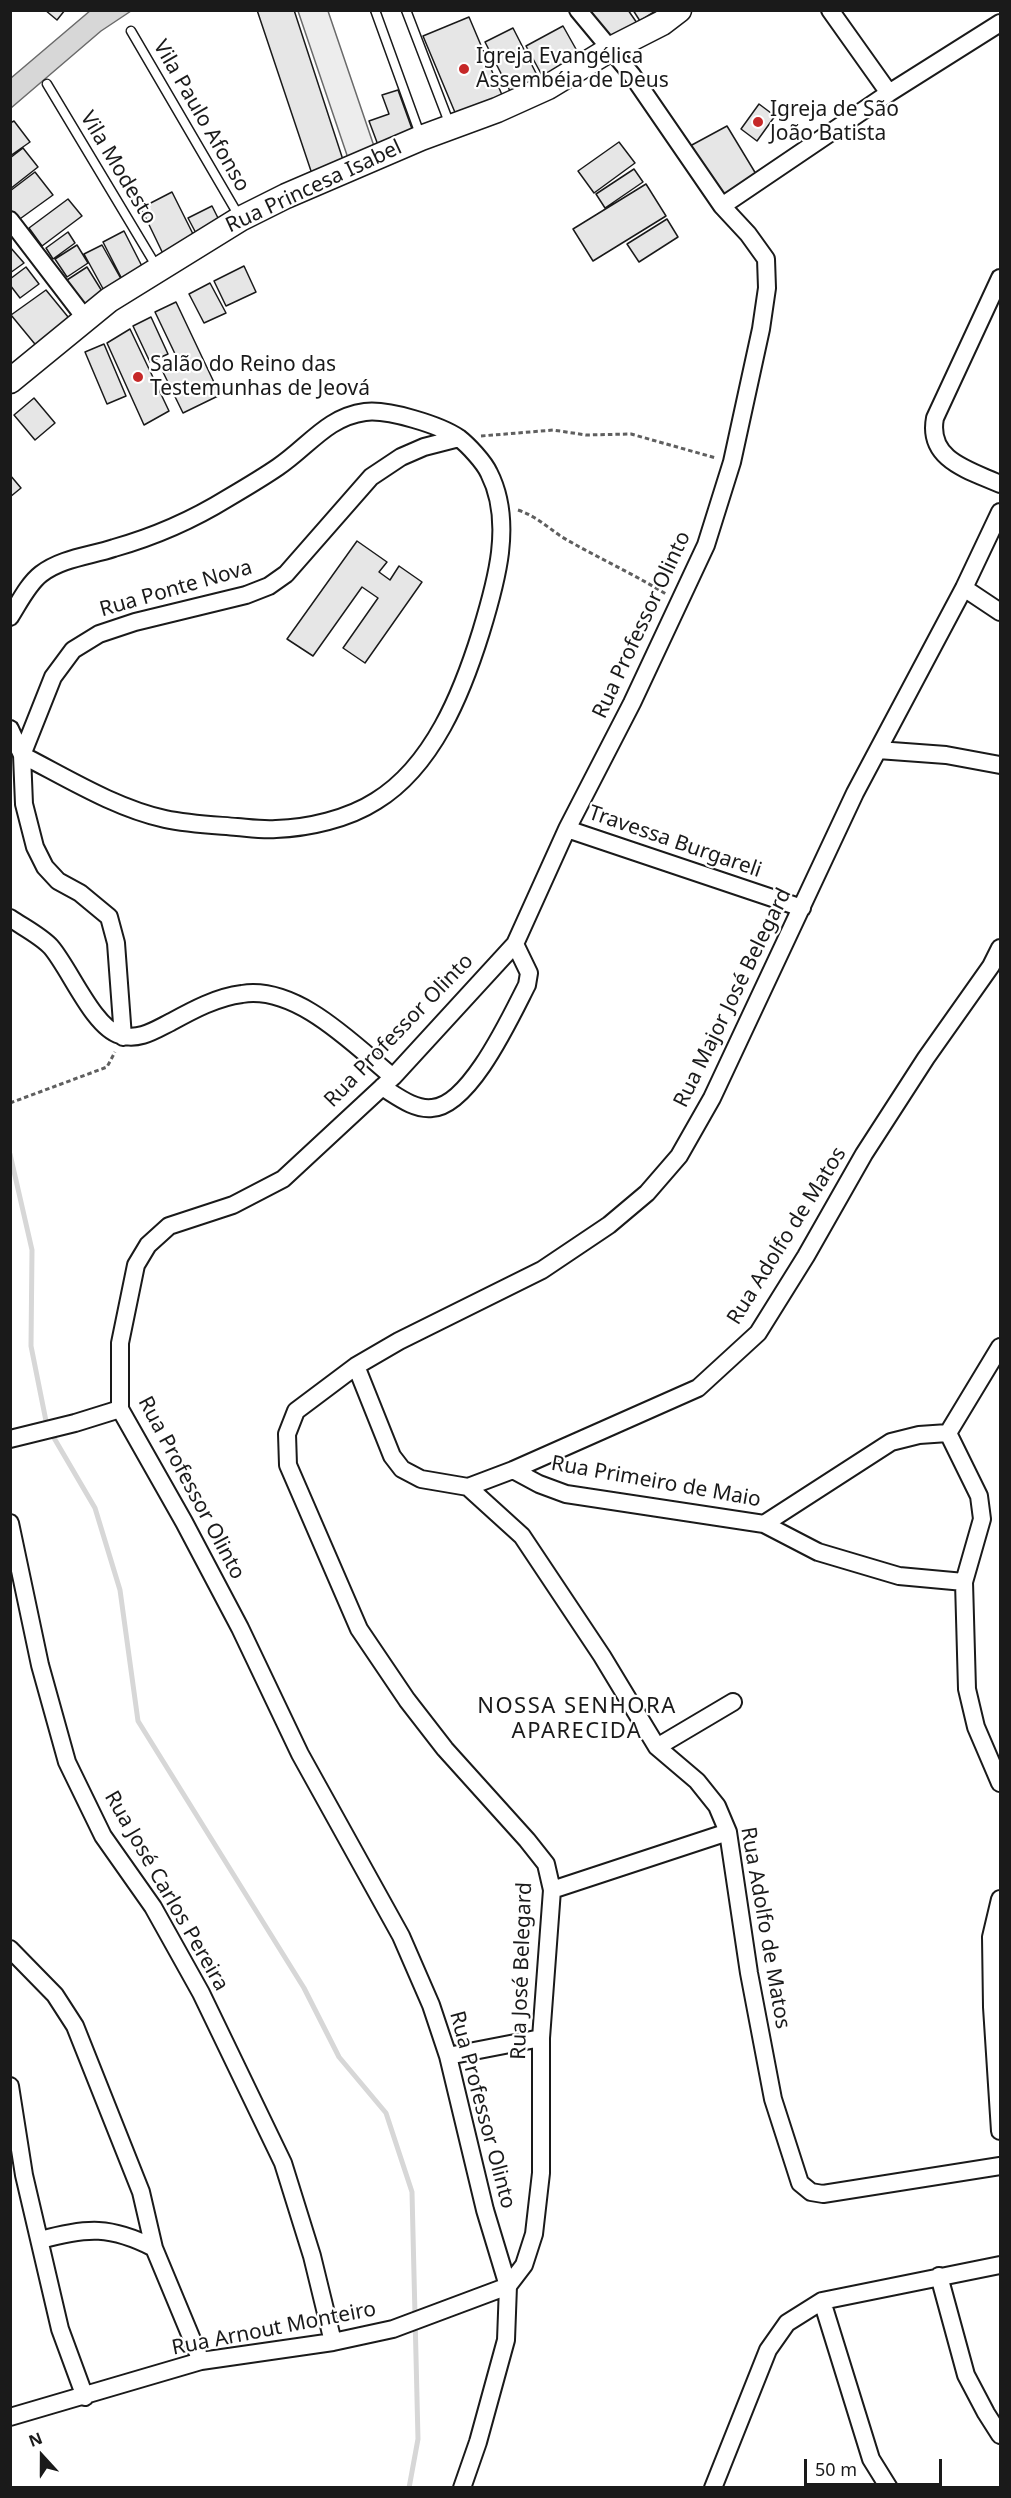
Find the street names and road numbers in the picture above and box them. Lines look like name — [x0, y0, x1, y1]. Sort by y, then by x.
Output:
street label: Vila Paulo Afonso — [147, 36, 255, 196]
street label: Vila Modesto — [74, 107, 162, 229]
street label: Rua Princesa Isabel — [222, 135, 406, 239]
street label: Rua Professor Olinto — [588, 527, 696, 723]
street label: Rua Ponte Nova — [97, 555, 255, 623]
street label: Travessa Burgareli — [585, 801, 765, 883]
street label: Rua Major José Belegard — [669, 884, 797, 1112]
street label: Rua Professor Olinto — [319, 949, 479, 1113]
street label: Rua Adolfo de Matos — [722, 1143, 852, 1329]
street label: Rua Professor Olinto — [132, 1392, 250, 1584]
street label: Rua Primeiro de Maio — [549, 1451, 763, 1513]
street label: Rua José Carlos Pereira — [98, 1787, 234, 1995]
street label: Rua Adolfo de Matos — [735, 1825, 795, 2031]
street label: Rua José Belegard — [506, 1882, 538, 2060]
street label: Rua Professor Olinto — [443, 2008, 521, 2212]
street label: Rua Arnout Monteiro — [170, 2297, 378, 2361]

